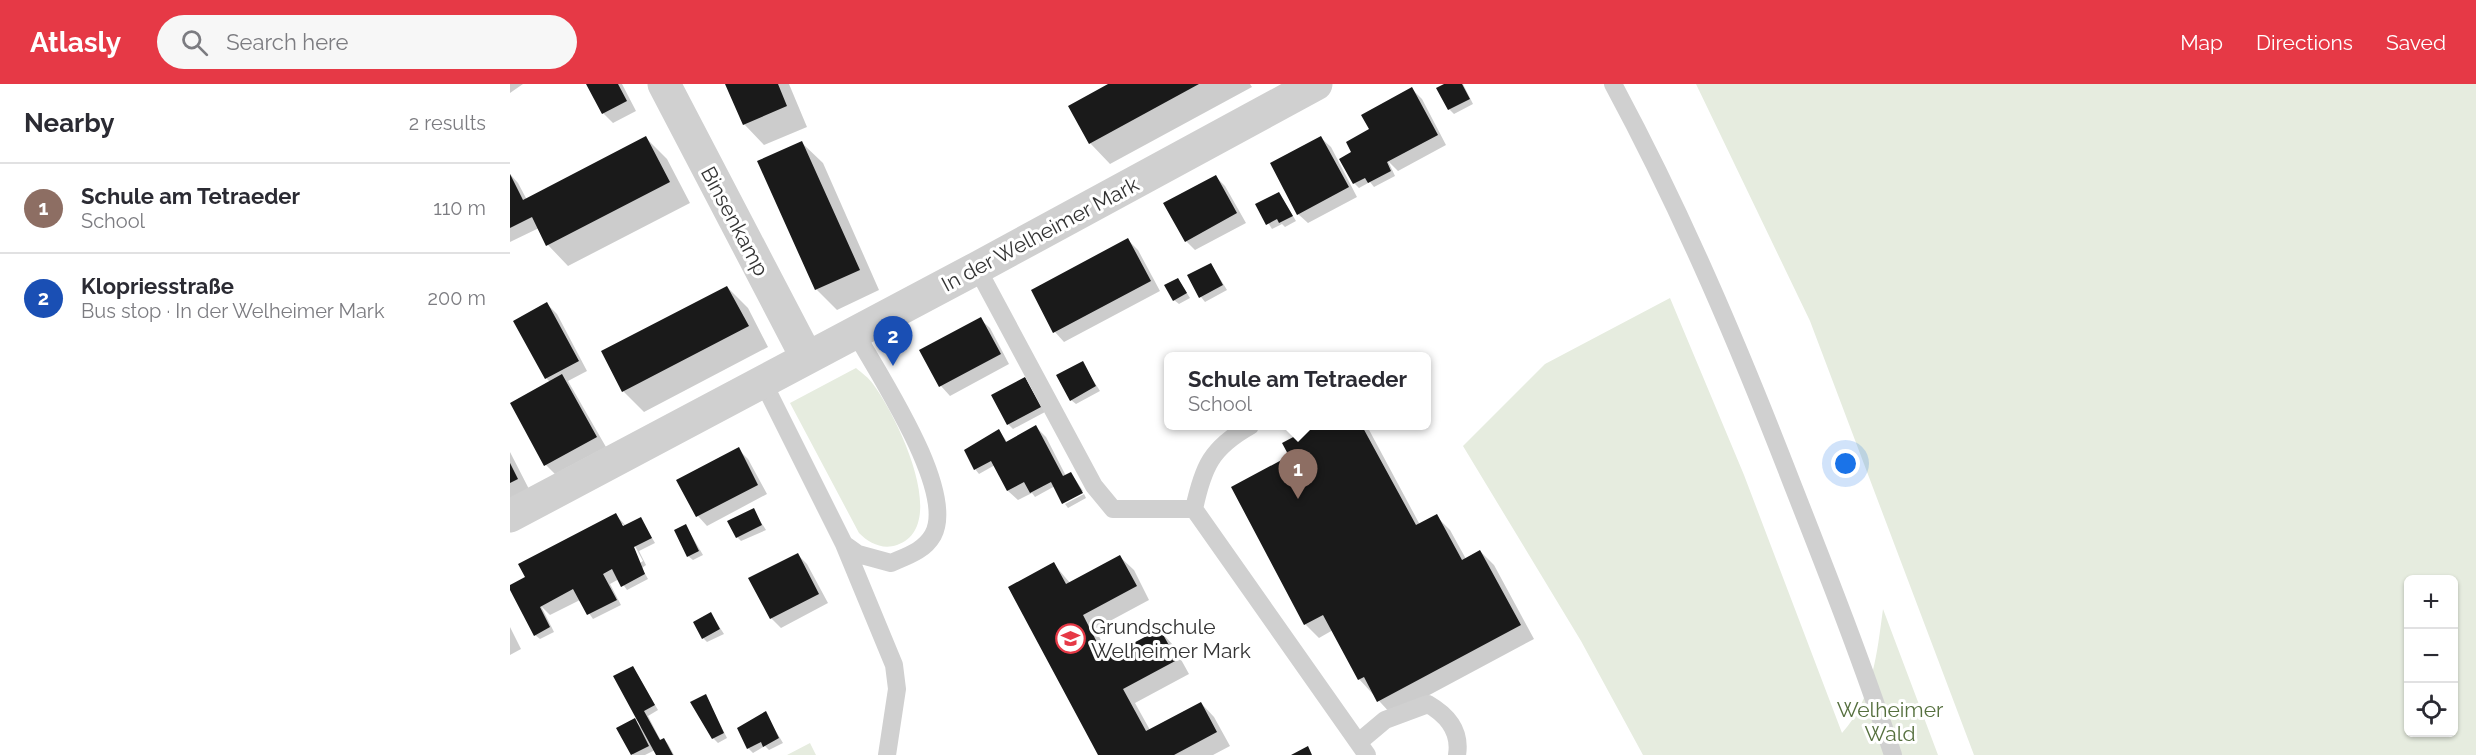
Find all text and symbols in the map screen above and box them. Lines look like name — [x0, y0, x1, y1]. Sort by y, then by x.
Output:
search box — [157, 15, 577, 69]
text: Atlasly — [30, 26, 121, 59]
icon: search — [178, 26, 211, 59]
text: Search here — [226, 29, 348, 55]
text: Map — [2180, 30, 2223, 55]
text: Directions — [2256, 30, 2353, 55]
text: Saved — [2386, 30, 2446, 55]
text: Nearby — [24, 108, 114, 138]
text: 2 results — [409, 111, 486, 135]
street label: Binsenkamp — [696, 162, 774, 280]
street label: In der Welheimer Mark — [937, 171, 1143, 297]
text: Schule am Tetraeder — [81, 183, 300, 209]
text: 1 — [39, 196, 48, 220]
text: 110 m — [433, 196, 486, 220]
text: School — [81, 209, 145, 233]
text: Klopriesstraße — [81, 273, 234, 299]
text: 2 — [38, 286, 49, 310]
text: 200 m — [428, 286, 486, 310]
text: Bus stop · In der Welheimer Mark — [81, 299, 384, 323]
pin: 2 — [874, 316, 913, 366]
popup — [1164, 352, 1431, 430]
text: Schule am Tetraeder — [1188, 366, 1407, 392]
text: School — [1188, 392, 1252, 416]
your location — [1831, 449, 1860, 478]
pin: 1 — [1278, 450, 1318, 499]
map controls — [2404, 575, 2458, 737]
button: + — [2404, 575, 2458, 629]
place label: Grundschule Welheimer Mark — [1091, 614, 1251, 663]
school or university icon: Grundschule Welheimer Mark — [1054, 622, 1086, 654]
button: − — [2404, 629, 2458, 683]
button: locate — [2404, 683, 2458, 737]
park label: Welheimer Wald — [1837, 697, 1944, 746]

